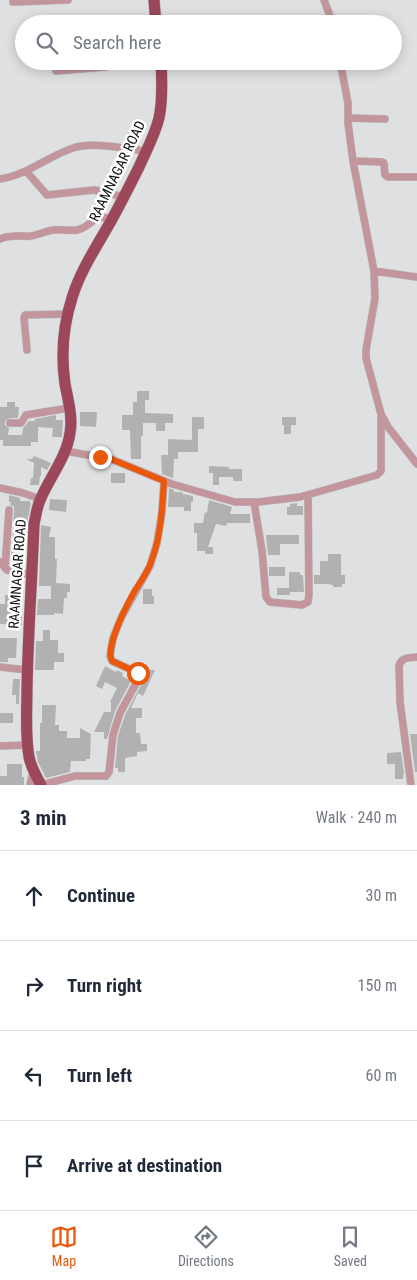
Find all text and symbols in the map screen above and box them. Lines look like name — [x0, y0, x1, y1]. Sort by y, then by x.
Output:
search box — [15, 15, 402, 70]
icon: search — [33, 29, 61, 57]
text: Search here — [73, 31, 161, 54]
street label: RAAMNAGAR ROAD — [86, 118, 148, 224]
route end — [89, 446, 112, 469]
street label: RAAMNAGAR ROAD — [5, 519, 29, 629]
route start — [127, 662, 150, 685]
text: 3 min — [20, 806, 67, 830]
text: Walk · 240 m — [316, 808, 397, 827]
icon: ahead — [20, 882, 48, 910]
text: Continue — [67, 884, 135, 907]
text: 30 m — [365, 886, 397, 905]
icon: right — [20, 972, 48, 1000]
text: Turn right — [67, 974, 142, 997]
text: 150 m — [358, 976, 397, 995]
icon: left — [20, 1062, 48, 1090]
text: Turn left — [67, 1064, 132, 1087]
text: 60 m — [365, 1066, 397, 1085]
icon: arrive — [20, 1152, 48, 1180]
text: Arrive at destination — [67, 1154, 222, 1177]
tab: Map — [50, 1223, 78, 1269]
tab: Directions — [178, 1223, 234, 1269]
tab: Saved — [334, 1223, 367, 1269]

